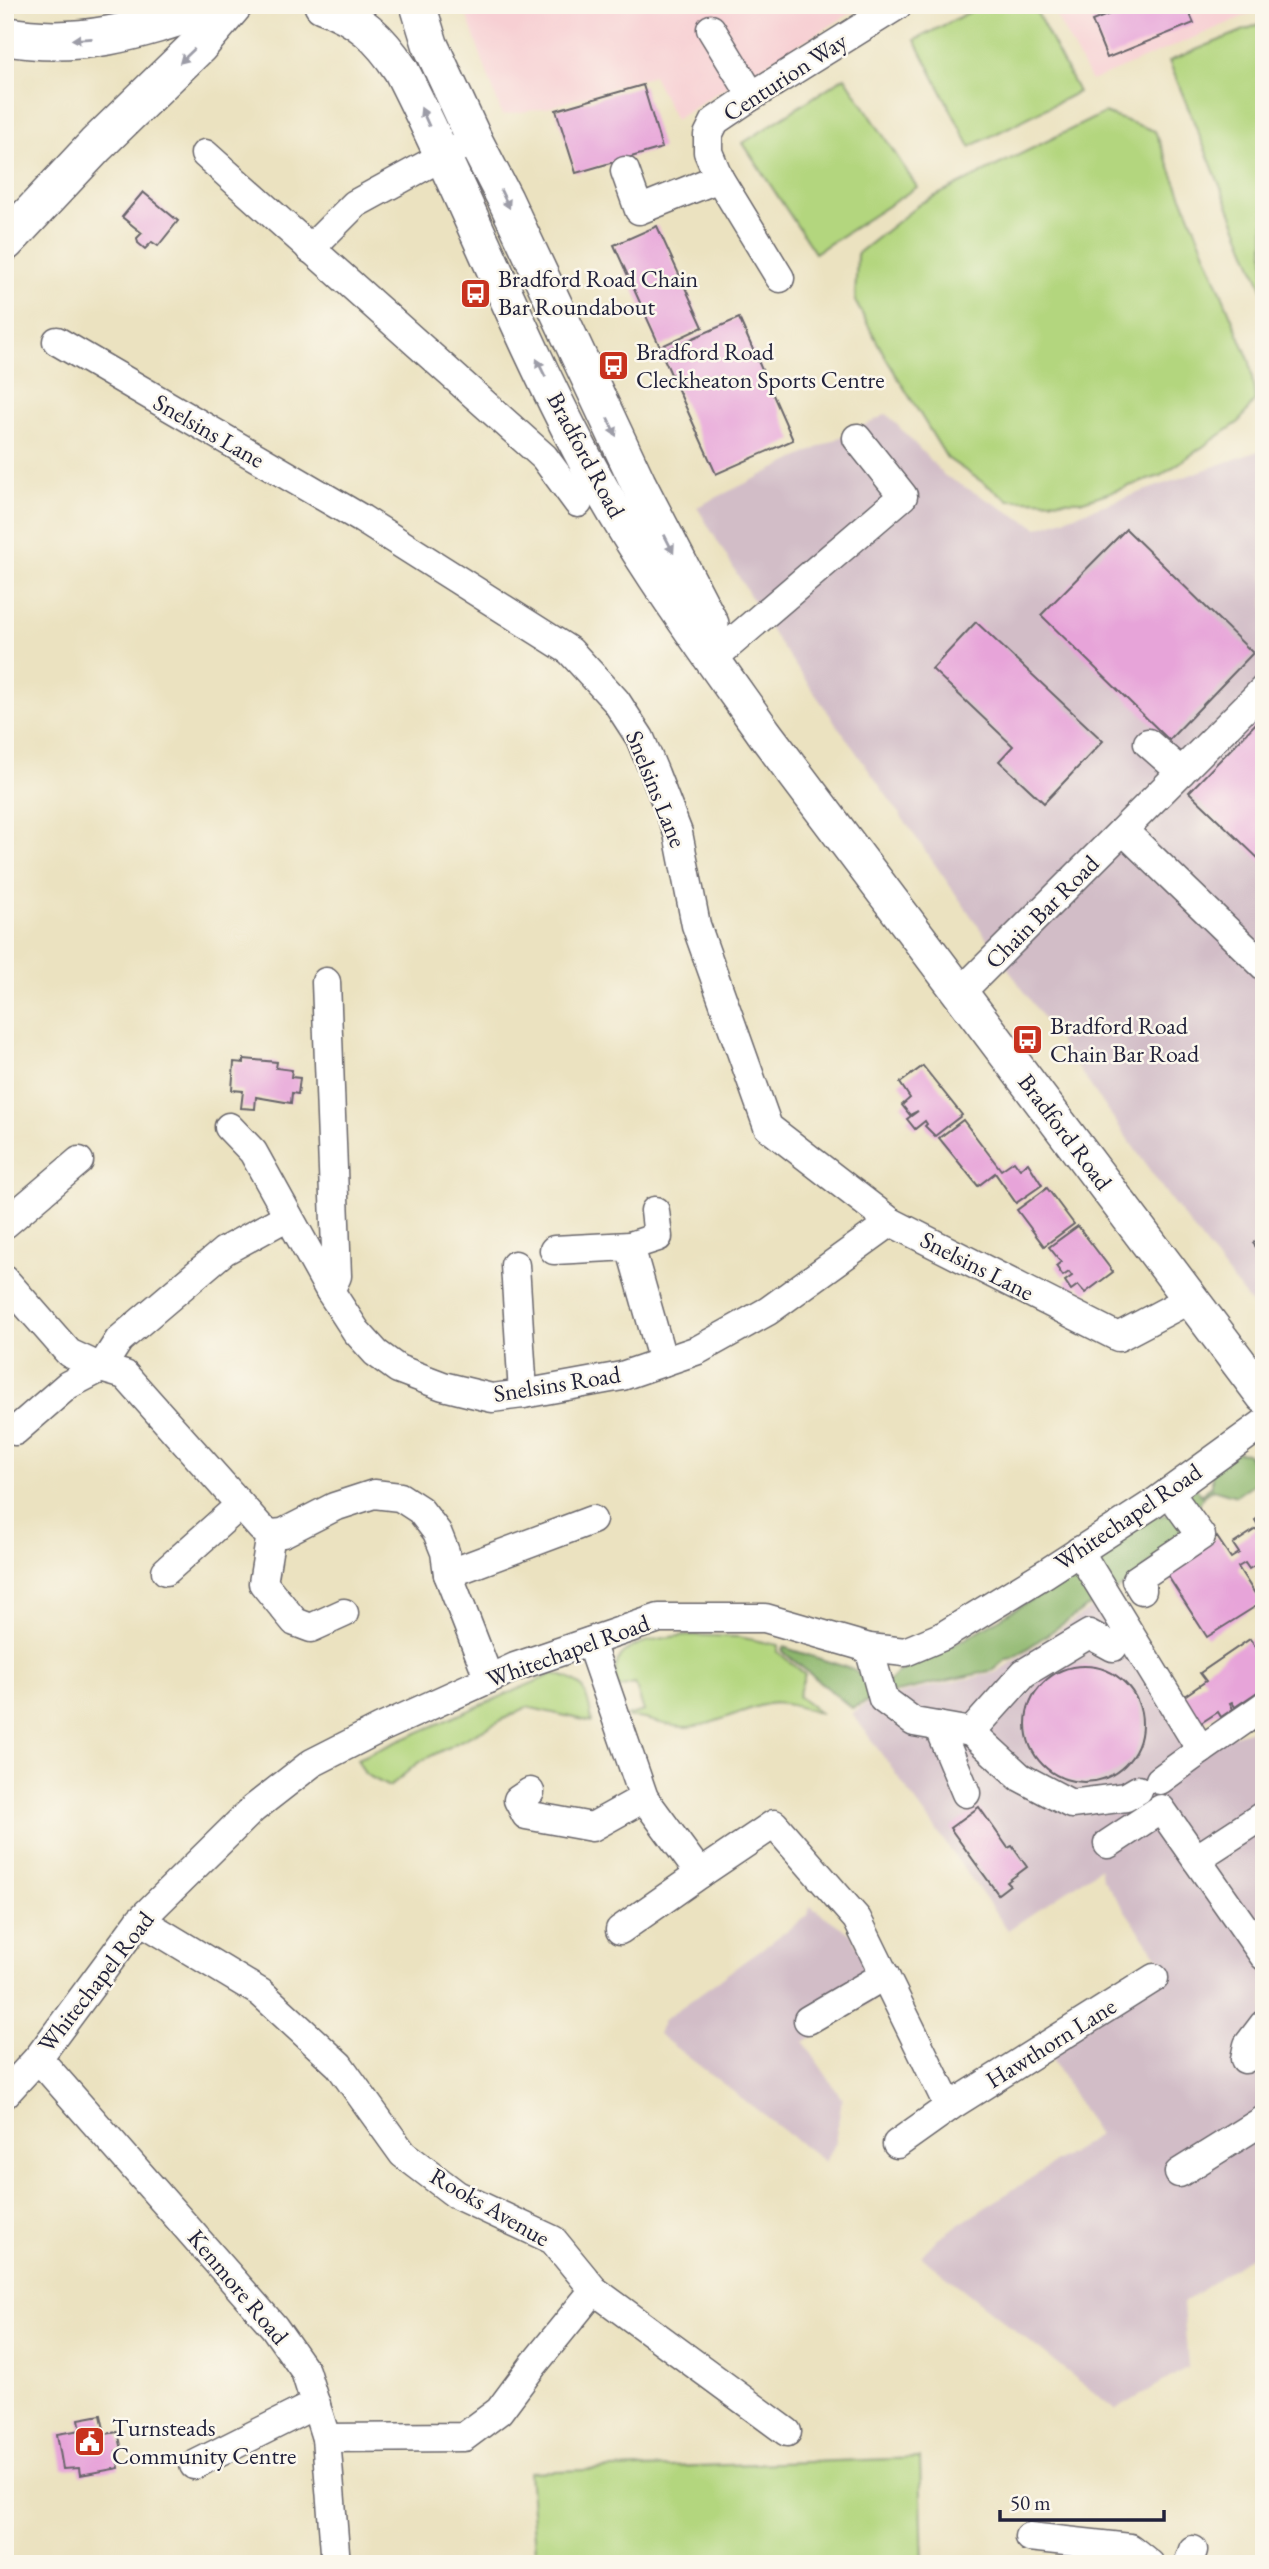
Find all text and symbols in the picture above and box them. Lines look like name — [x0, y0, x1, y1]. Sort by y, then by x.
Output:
street label: Centurion Way — [717, 25, 853, 128]
one-way arrow — [70, 34, 92, 45]
one-way arrow — [179, 48, 195, 64]
one-way arrow — [419, 107, 431, 127]
one-way arrow — [499, 189, 511, 209]
place label: Bradford Road Chain Bar Roundabout — [498, 263, 699, 322]
bus stop icon: Bradford Road Chain Bar Roundabout — [458, 276, 492, 310]
place label: Bradford Road Cleckheaton Sports Centre — [636, 336, 885, 395]
bus stop icon: Bradford Road Cleckheaton Sports Centre — [596, 349, 630, 383]
one-way arrow — [535, 358, 546, 378]
street label: Snelsins Lane — [148, 386, 270, 475]
street label: Bradford Road — [540, 387, 633, 524]
one-way arrow — [607, 417, 618, 438]
one-way arrow — [664, 534, 675, 554]
street label: Snelsins Lane — [619, 726, 694, 852]
street label: Chain Bar Road — [978, 847, 1106, 975]
place label: Bradford Road Chain Bar Road — [1050, 1010, 1200, 1069]
bus stop icon: Bradford Road Chain Bar Road — [1010, 1023, 1044, 1057]
street label: Bradford Road — [1012, 1067, 1120, 1197]
street label: Snelsins Lane — [915, 1224, 1039, 1307]
street label: Snelsins Road — [491, 1358, 623, 1409]
street label: Whitechapel Road — [1048, 1455, 1208, 1577]
street label: Whitechapel Road — [482, 1606, 654, 1694]
street label: Whitechapel Road — [31, 1904, 161, 2059]
street label: Hawthorn Lane — [980, 1990, 1122, 2095]
street label: Rooks Avenue — [425, 2160, 556, 2253]
street label: Kenmore Road — [181, 2223, 296, 2351]
place label: Turnsteads Community Centre — [112, 2412, 296, 2471]
public building icon: Turnsteads Community Centre — [72, 2425, 106, 2459]
scale bar — [1000, 2478, 1164, 2522]
text: 50 m — [1010, 2489, 1051, 2516]

